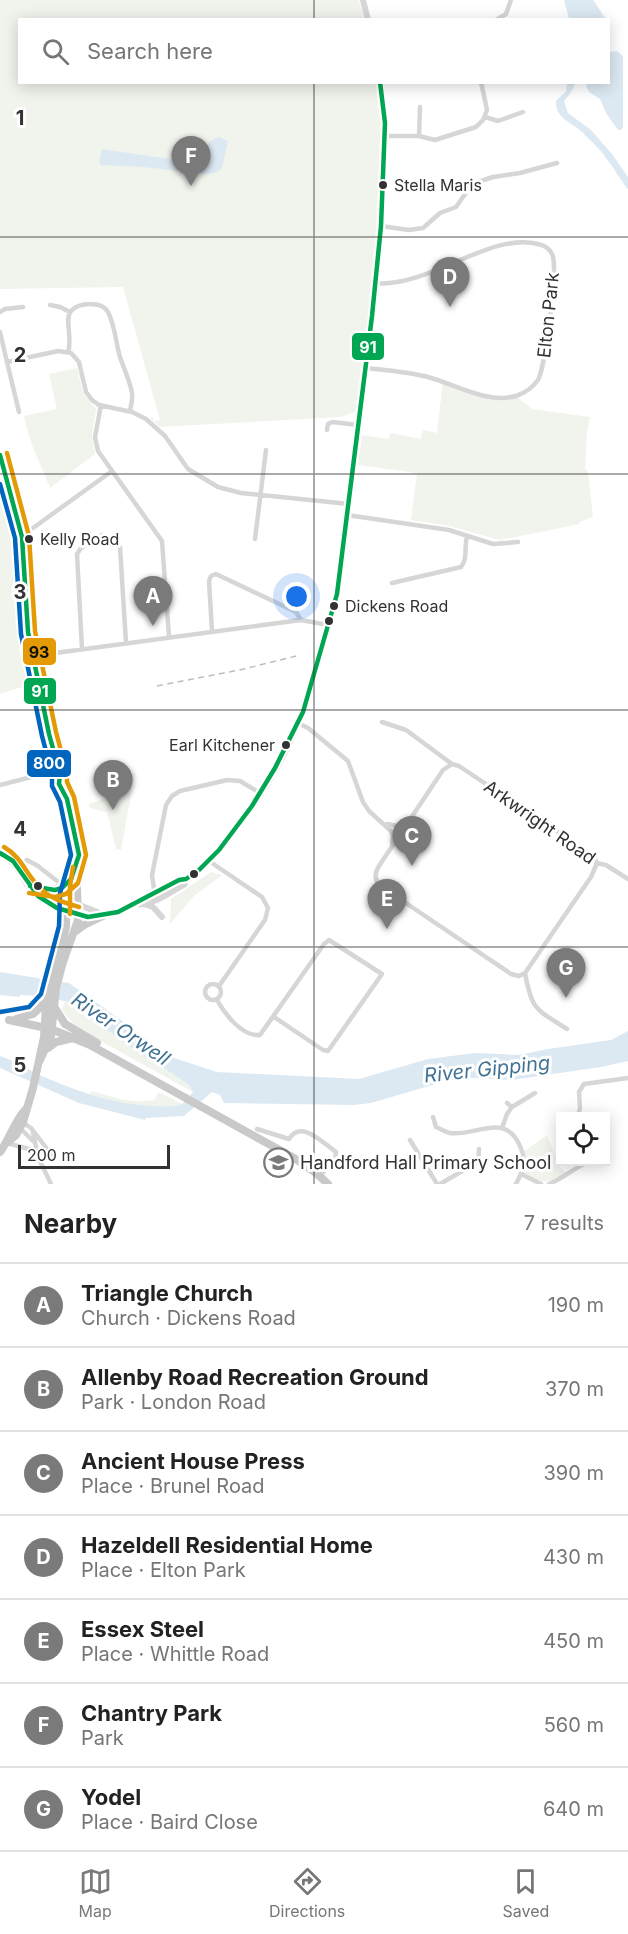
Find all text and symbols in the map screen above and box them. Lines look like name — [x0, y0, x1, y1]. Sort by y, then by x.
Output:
search box — [18, 18, 610, 84]
icon: search — [39, 35, 72, 68]
text: Search here — [87, 38, 213, 64]
text: 1 — [16, 106, 24, 130]
pin: F — [172, 136, 210, 186]
place label: Stella Maris — [394, 175, 482, 195]
marker: Stella Maris — [377, 179, 389, 191]
pin: D — [430, 258, 470, 307]
street label: Elton Park — [533, 271, 563, 359]
line badge: 91 — [351, 332, 385, 361]
text: 91 — [359, 337, 377, 357]
text: 2 — [14, 343, 26, 367]
place label: Kelly Road — [40, 529, 119, 549]
marker: Kelly Road — [23, 533, 35, 545]
pin: A — [134, 576, 172, 626]
text: 3 — [14, 580, 26, 604]
your location — [282, 582, 311, 611]
place label: Dickens Road — [345, 596, 448, 616]
marker: Dickens Road — [328, 600, 340, 612]
unlabelled marker — [323, 615, 335, 627]
line badge: 93 — [22, 637, 57, 666]
text: 93 — [29, 642, 49, 662]
line badge: 91 — [23, 677, 57, 705]
text: 91 — [31, 681, 49, 701]
place label: Earl Kitchener — [169, 735, 275, 755]
marker: Earl Kitchener — [280, 739, 292, 751]
line badge: 800 — [26, 749, 72, 778]
text: 800 — [33, 753, 65, 773]
pin: B — [94, 760, 132, 810]
street label: Arkwright Road — [480, 776, 600, 868]
pin: C — [392, 816, 432, 866]
text: 4 — [13, 817, 27, 841]
unlabelled marker — [188, 868, 200, 880]
unlabelled marker — [32, 880, 44, 892]
pin: E — [368, 880, 406, 929]
pin: G — [546, 948, 586, 998]
water label: River Orwell — [67, 987, 175, 1071]
water label: River Gipping — [423, 1050, 551, 1088]
text: 5 — [14, 1053, 26, 1077]
map controls — [556, 1112, 610, 1166]
button: locate — [556, 1112, 610, 1166]
scale bar — [18, 1142, 170, 1170]
text: 200 m — [27, 1145, 75, 1165]
school or university icon: Handford Hall Primary School — [263, 1146, 295, 1178]
place label: Handford Hall Primary School — [300, 1152, 551, 1173]
text: Nearby — [24, 1208, 117, 1239]
text: 7 results — [524, 1211, 604, 1235]
text: Triangle Church — [81, 1280, 253, 1306]
text: A — [36, 1293, 51, 1317]
text: 190 m — [548, 1293, 604, 1317]
text: Church · Dickens Road — [81, 1306, 296, 1330]
text: Allenby Road Recreation Ground — [81, 1364, 429, 1390]
text: B — [37, 1377, 50, 1401]
text: 370 m — [545, 1377, 604, 1401]
text: Park · London Road — [81, 1390, 266, 1414]
text: Ancient House Press — [81, 1448, 305, 1474]
text: C — [36, 1461, 51, 1485]
text: 390 m — [543, 1461, 604, 1485]
text: Place · Brunel Road — [81, 1474, 265, 1498]
text: Hazeldell Residential Home — [81, 1532, 373, 1558]
text: D — [36, 1545, 51, 1569]
text: 430 m — [543, 1545, 604, 1569]
text: Place · Elton Park — [81, 1558, 246, 1582]
text: Essex Steel — [81, 1616, 204, 1642]
text: E — [37, 1629, 50, 1653]
text: 450 m — [543, 1629, 604, 1653]
text: Place · Whittle Road — [81, 1642, 269, 1666]
text: Chantry Park — [81, 1700, 222, 1726]
text: F — [38, 1713, 49, 1737]
text: 560 m — [544, 1713, 604, 1737]
text: Park — [81, 1726, 124, 1750]
text: Yodel — [81, 1784, 141, 1810]
text: G — [36, 1797, 51, 1821]
text: 640 m — [543, 1797, 604, 1821]
text: Place · Baird Close — [81, 1810, 258, 1834]
tab: Map — [79, 1865, 112, 1921]
tab: Directions — [269, 1865, 345, 1921]
tab: Saved — [503, 1865, 549, 1921]

